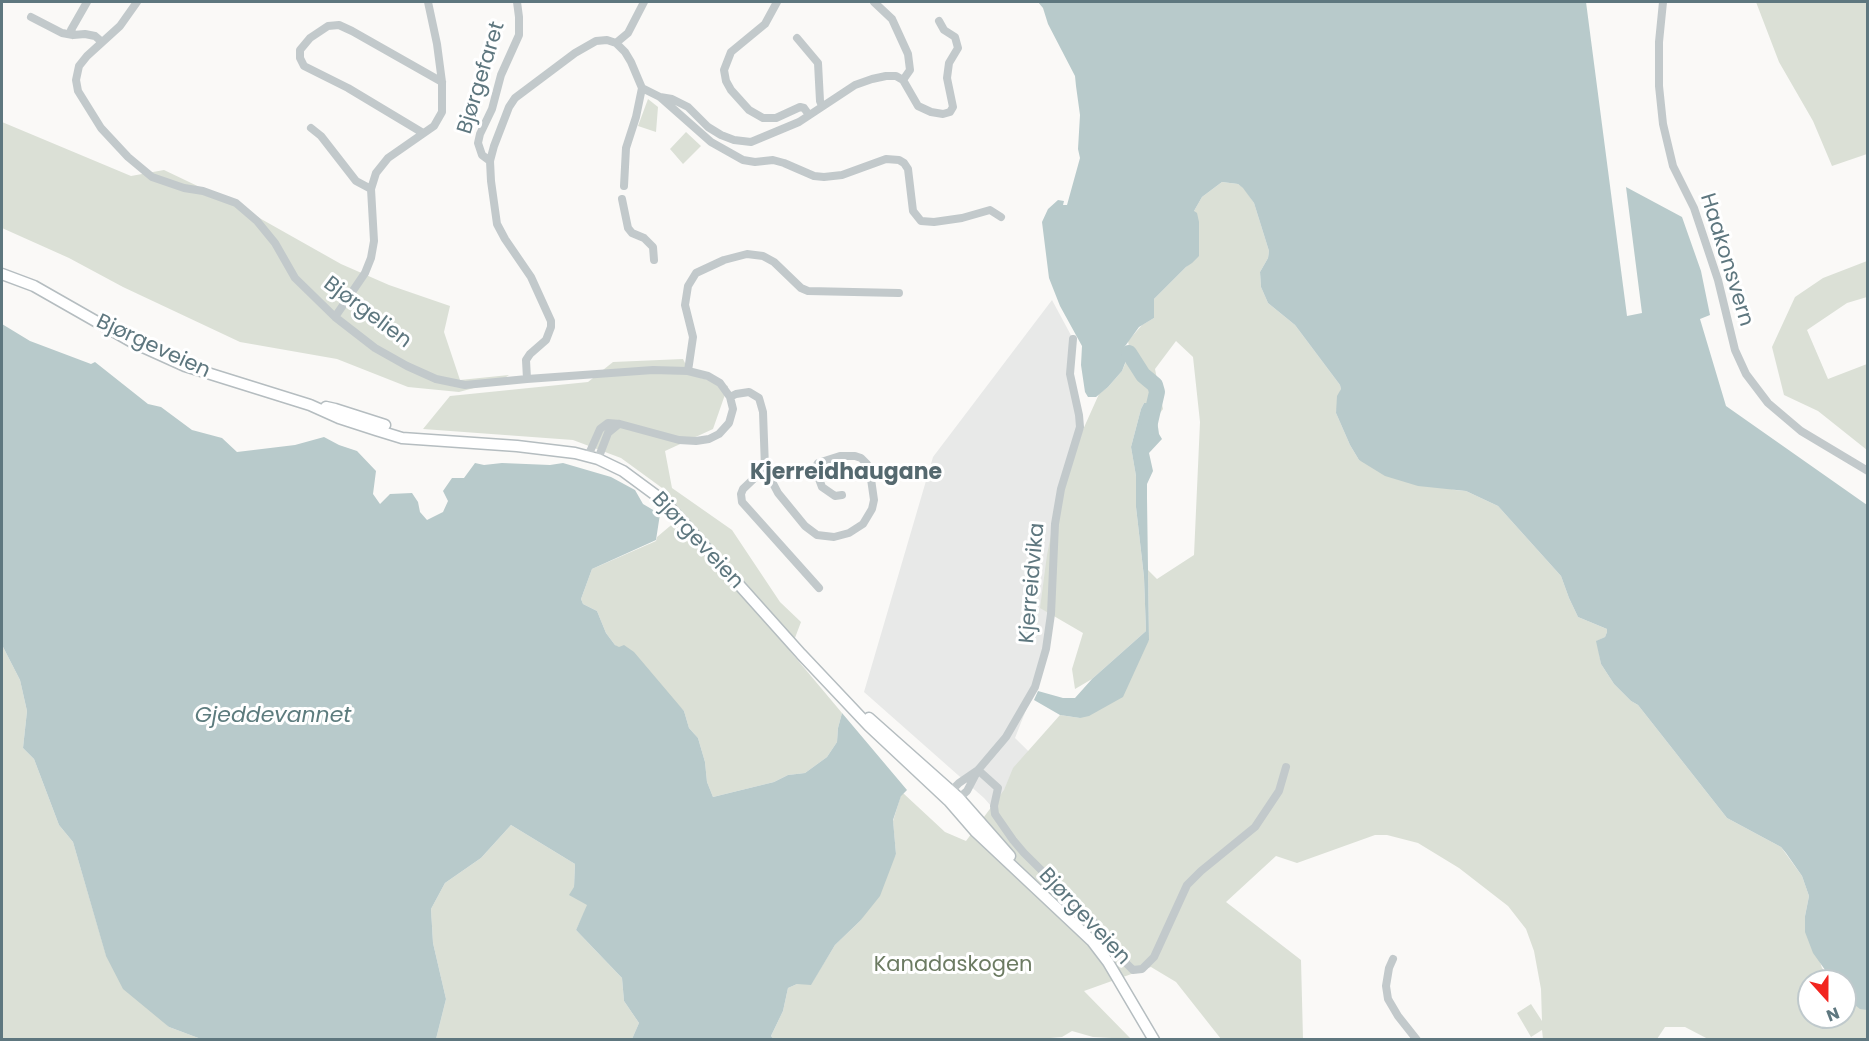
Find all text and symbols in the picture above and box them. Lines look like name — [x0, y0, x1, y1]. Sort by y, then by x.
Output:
street label: Bjørgefaret — [453, 19, 511, 137]
street label: Haakonsvern — [1694, 190, 1758, 330]
street label: Bjørgelien — [318, 272, 416, 354]
street label: Bjørgeveien — [92, 310, 214, 384]
district label: Kjerreidhaugane — [750, 460, 942, 486]
street label: Bjørgeveien — [646, 487, 748, 595]
street label: Kjerreidvika — [1015, 522, 1051, 644]
water label: Gjeddevannet — [195, 703, 351, 729]
street label: Bjørgeveien — [1033, 863, 1135, 971]
park label: Kanadaskogen — [874, 953, 1032, 979]
north arrow — [1797, 969, 1857, 1029]
text: N — [1823, 1002, 1843, 1027]

